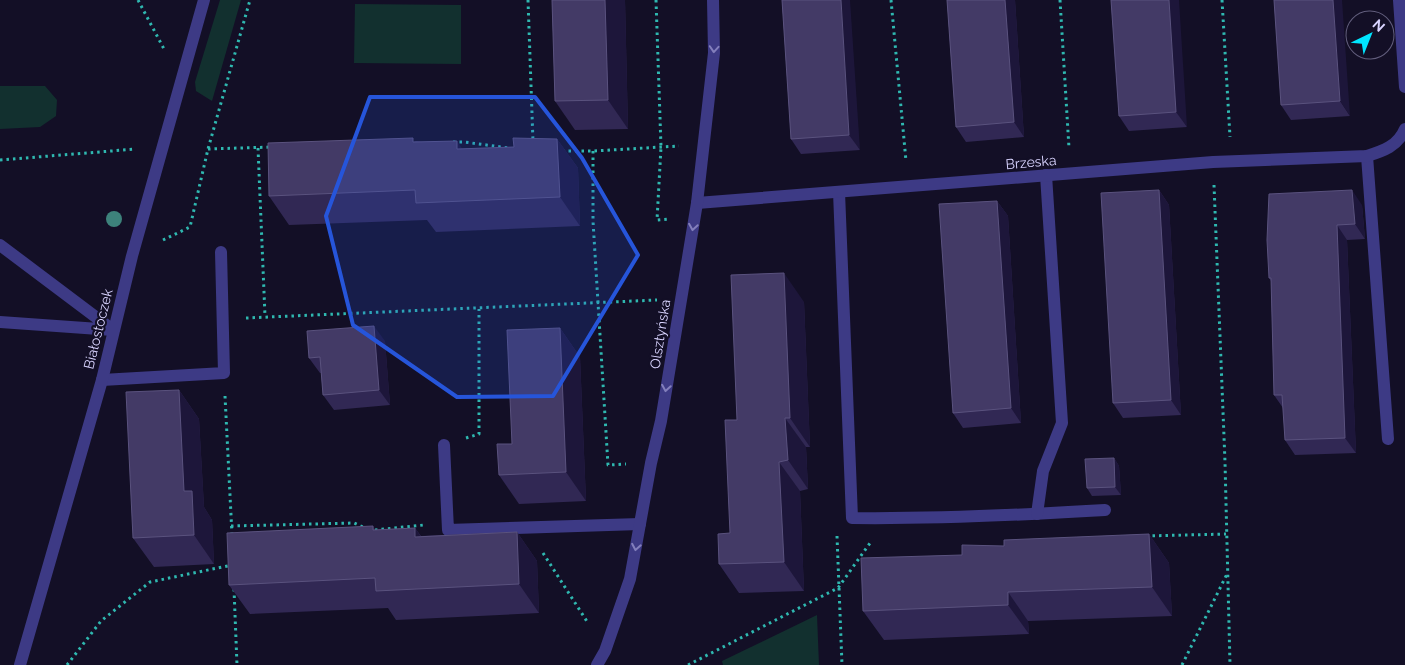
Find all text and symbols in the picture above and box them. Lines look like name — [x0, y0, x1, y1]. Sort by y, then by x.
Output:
north arrow — [1345, 10, 1395, 60]
text: N — [1370, 16, 1388, 35]
one-way arrow — [709, 45, 720, 53]
street label: Brzeska — [1005, 152, 1057, 172]
one-way arrow — [689, 223, 699, 232]
street label: Białostoczek — [80, 287, 116, 371]
street label: Olsztyńska — [647, 298, 673, 370]
one-way arrow — [662, 383, 672, 392]
one-way arrow — [632, 543, 642, 552]

